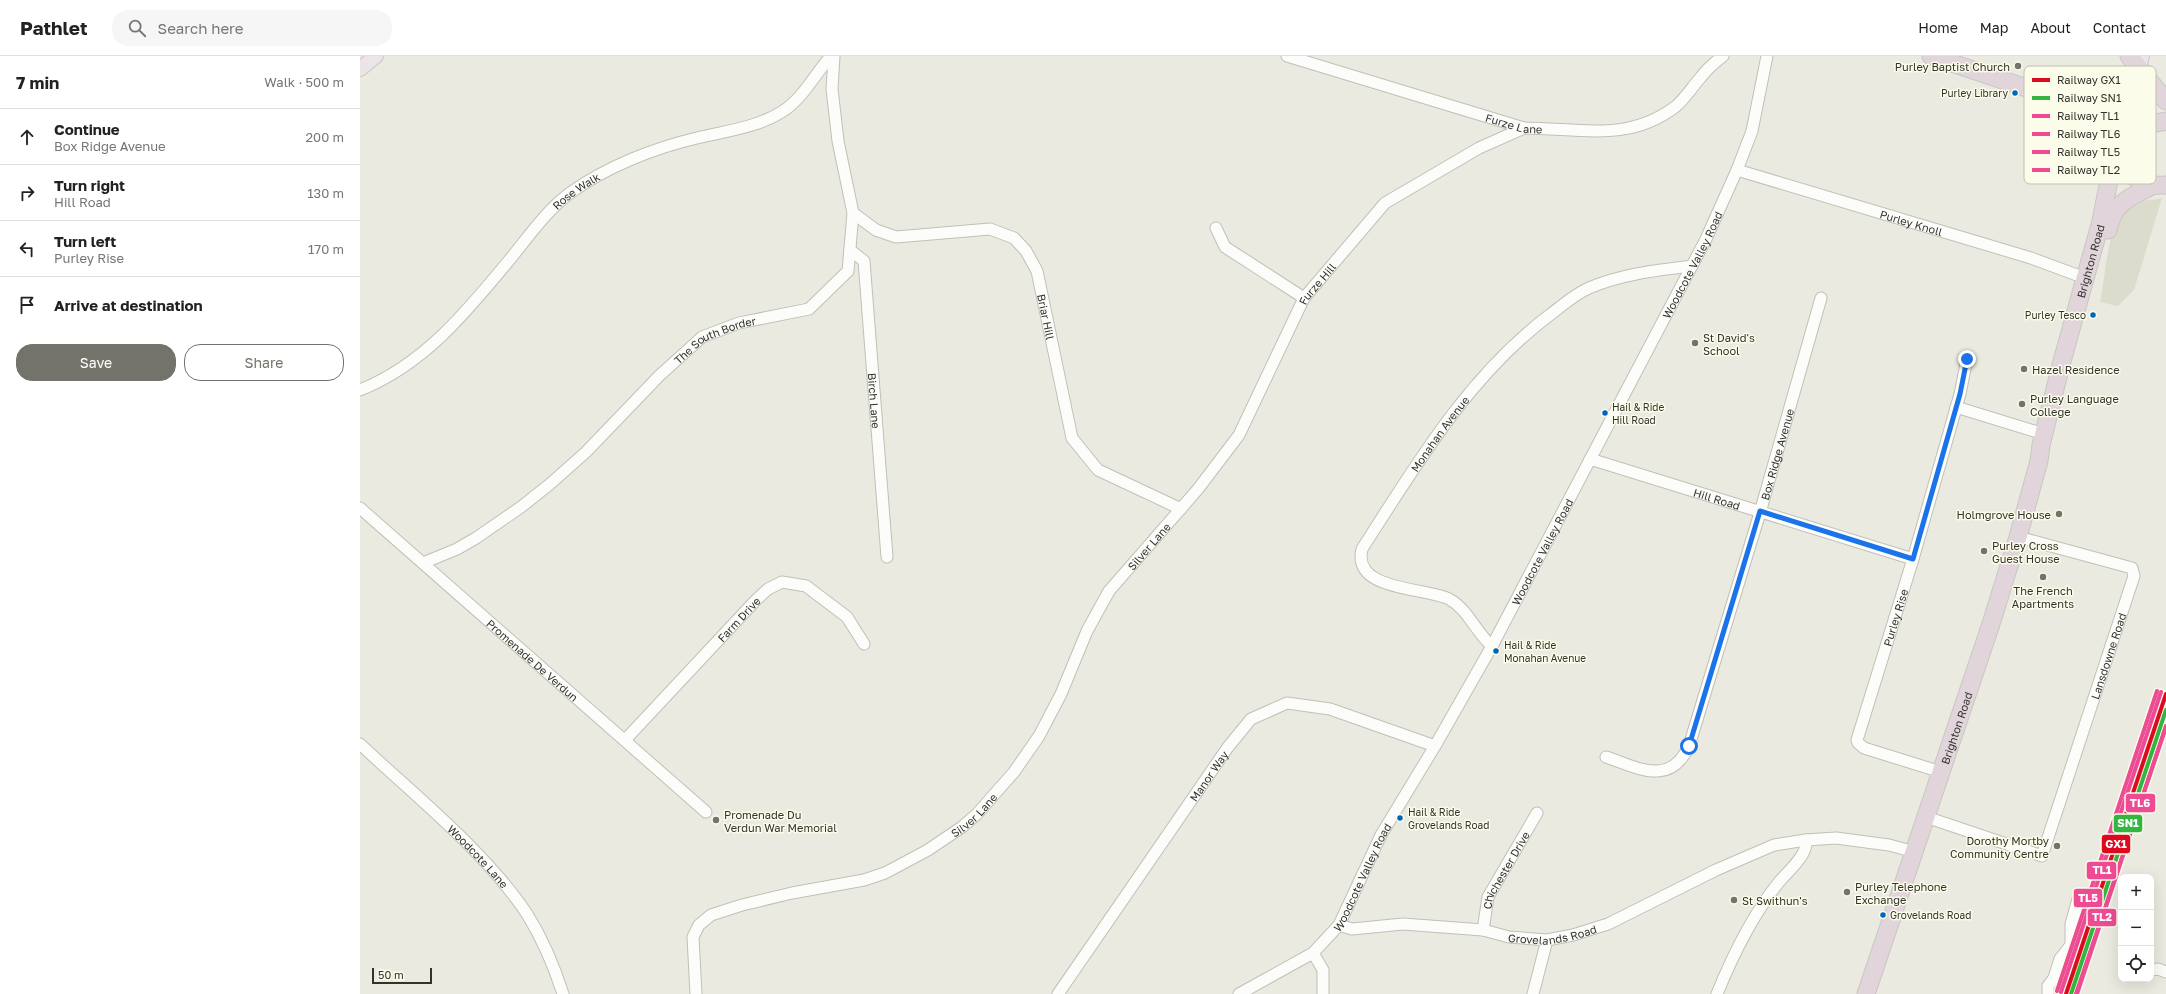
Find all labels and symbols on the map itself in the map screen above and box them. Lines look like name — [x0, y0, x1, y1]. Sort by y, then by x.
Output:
place label: Purley Baptist Church — [1895, 60, 2010, 73]
marker: Purley Baptist Church — [2013, 61, 2023, 71]
legend — [2024, 66, 2156, 184]
text: Railway GX1 — [2057, 73, 2121, 86]
place label: Purley Library — [1941, 87, 2008, 99]
marker: Purley Library — [2010, 88, 2020, 98]
text: Railway SN1 — [2057, 91, 2121, 104]
text: Railway TL1 — [2057, 109, 2119, 122]
street label: Furze Lane — [1484, 110, 1543, 135]
text: Railway TL6 — [2057, 127, 2121, 140]
text: Railway TL5 — [2057, 145, 2120, 158]
text: Railway TL2 — [2057, 163, 2120, 176]
street label: Rose Walk — [549, 169, 602, 212]
street label: Purley Knoll — [1878, 207, 1945, 238]
street label: Woodcote Valley Road — [1659, 209, 1724, 320]
street label: Brighton Road — [2074, 223, 2106, 299]
street label: Furze Hill — [1295, 260, 1338, 306]
street label: Briar Hill — [1035, 293, 1058, 341]
place label: Purley Tesco — [2025, 309, 2086, 321]
marker: Purley Tesco — [2088, 310, 2098, 320]
street label: The South Border — [671, 313, 757, 366]
place label: St David's School — [1703, 331, 1755, 357]
marker: St David's School — [1690, 338, 1700, 348]
route end — [1958, 350, 1976, 368]
place label: Hazel Residence — [2032, 363, 2120, 376]
marker: Hazel Residence — [2019, 364, 2029, 374]
street label: Birch Lane — [866, 372, 884, 429]
place label: Purley Language College — [2030, 392, 2119, 418]
street label: Monahan Avenue — [1407, 393, 1471, 474]
marker: Purley Language College — [2017, 399, 2027, 409]
place label: Hail & Ride Hill Road — [1612, 401, 1664, 426]
street label: Box Ridge Avenue — [1757, 407, 1796, 501]
marker: Hail & Ride Hill Road — [1600, 408, 1610, 418]
street label: Hill Road — [1692, 485, 1742, 512]
street label: Woodcote Valley Road — [1508, 496, 1575, 607]
place label: Holmgrove House — [1957, 508, 2051, 521]
marker: Holmgrove House — [2054, 509, 2064, 519]
street label: Silver Lane — [1124, 520, 1173, 572]
place label: Purley Cross Guest House — [1992, 539, 2060, 565]
marker: Purley Cross Guest House — [1979, 546, 1989, 556]
marker: The French Apartments — [2038, 572, 2048, 582]
place label: The French Apartments — [2012, 584, 2074, 610]
street label: Purley Rise — [1880, 587, 1910, 648]
street label: Farm Drive — [714, 594, 763, 644]
street label: Lansdowne Road — [2087, 611, 2128, 701]
street label: Promenade De Verdun — [484, 616, 581, 703]
place label: Hail & Ride Monahan Avenue — [1504, 639, 1586, 664]
marker: Hail & Ride Monahan Avenue — [1491, 646, 1501, 656]
street label: Brighton Road — [1938, 690, 1974, 766]
route start — [1680, 737, 1698, 755]
street label: Manor Way — [1186, 748, 1230, 803]
street label: Silver Lane — [948, 790, 999, 839]
line badge: TL6 — [2125, 793, 2156, 813]
text: TL6 — [2130, 796, 2150, 809]
place label: Hail & Ride Grovelands Road — [1408, 806, 1489, 831]
place label: Promenade Du Verdun War Memorial — [724, 808, 837, 834]
marker: Hail & Ride Grovelands Road — [1395, 813, 1405, 823]
line badge: SN1 — [2113, 814, 2143, 833]
marker: Promenade Du Verdun War Memorial — [711, 815, 721, 825]
text: SN1 — [2117, 816, 2139, 829]
street label: Woodcote Valley Road — [1330, 821, 1393, 934]
street label: Woodcote Lane — [445, 822, 511, 890]
street label: Chichester Drive — [1480, 829, 1532, 910]
place label: Dorothy Mortby Community Centre — [1950, 834, 2049, 860]
line badge: GX1 — [2101, 834, 2131, 854]
text: GX1 — [2105, 837, 2127, 850]
marker: Dorothy Mortby Community Centre — [2052, 841, 2062, 851]
line badge: TL1 — [2086, 861, 2117, 880]
text: TL1 — [2092, 863, 2112, 876]
place label: Purley Telephone Exchange — [1855, 880, 1947, 906]
marker: Purley Telephone Exchange — [1842, 887, 1852, 897]
line badge: TL5 — [2073, 888, 2103, 908]
text: TL5 — [2078, 891, 2098, 904]
place label: St Swithun's — [1742, 894, 1808, 907]
marker: St Swithun's — [1729, 895, 1739, 905]
line badge: TL2 — [2087, 908, 2117, 927]
place label: Grovelands Road — [1890, 909, 1971, 921]
marker: Grovelands Road — [1878, 910, 1888, 920]
text: TL2 — [2092, 910, 2112, 923]
street label: Grovelands Road — [1508, 922, 1598, 947]
scale bar — [372, 966, 432, 985]

